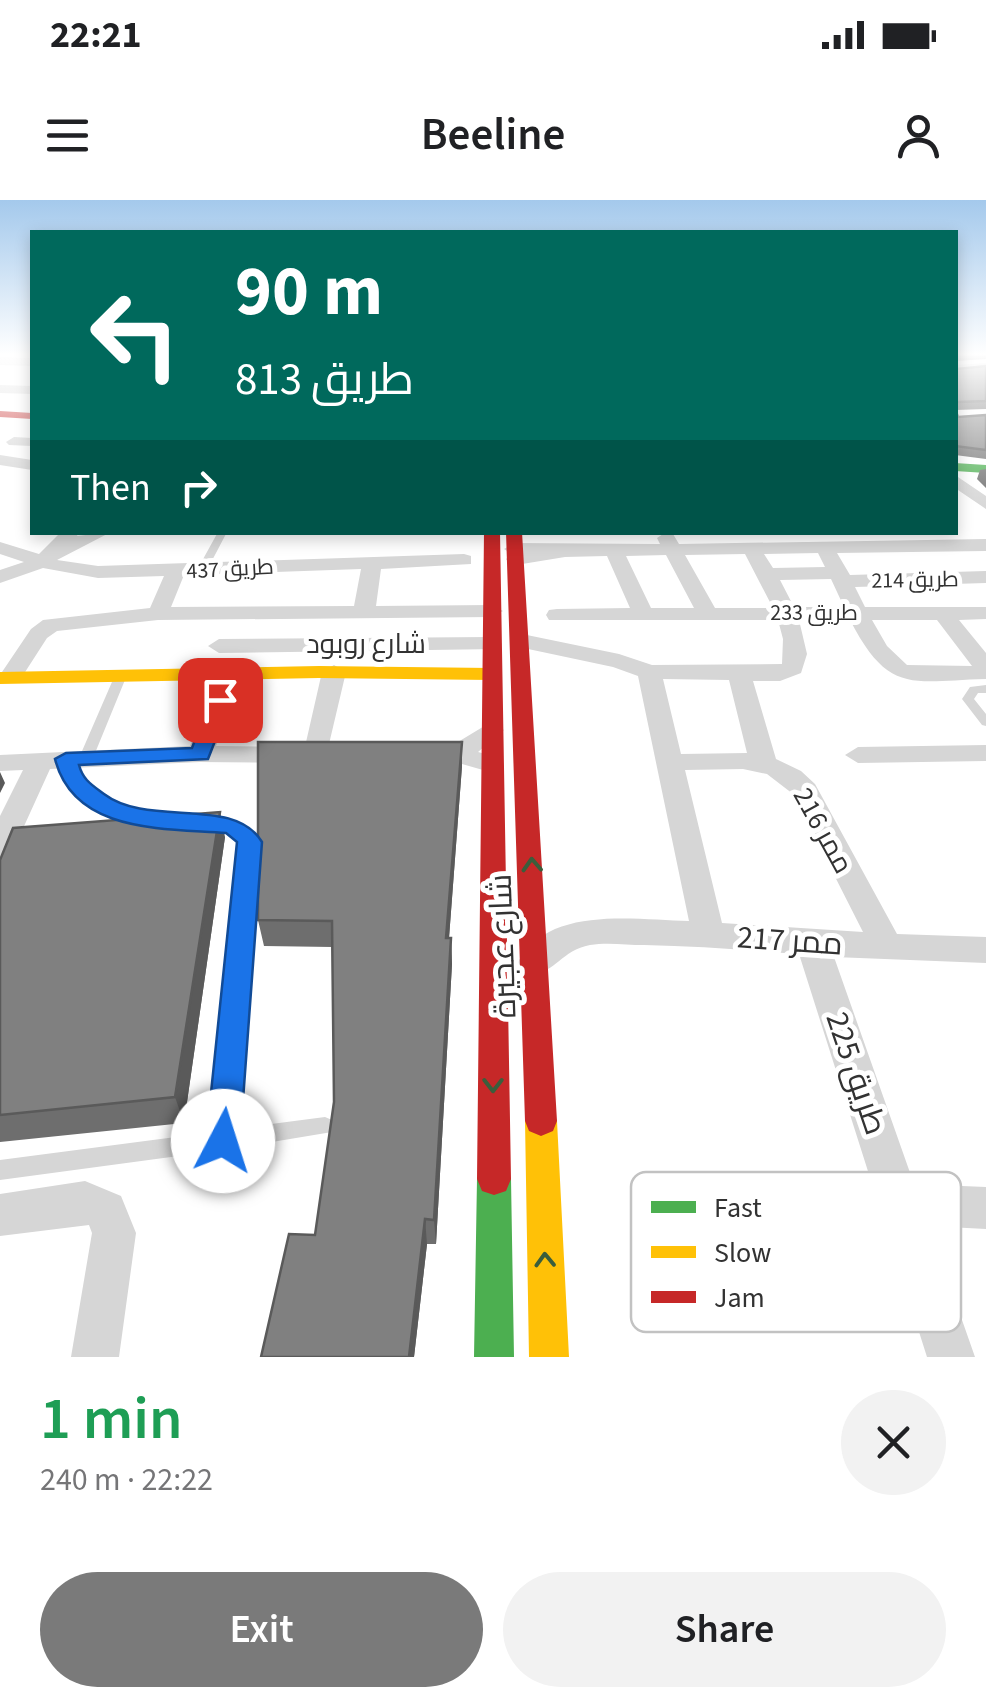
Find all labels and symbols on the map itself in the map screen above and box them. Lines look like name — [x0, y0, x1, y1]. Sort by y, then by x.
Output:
street label: طريق 437 — [186, 551, 275, 587]
street label: طريق 214 — [871, 563, 959, 597]
street label: طريق 233 — [770, 597, 858, 629]
street label: شارع روبود — [306, 624, 426, 664]
pin — [178, 658, 263, 743]
street label: ممر 216 — [783, 780, 863, 881]
one-way arrow — [522, 856, 543, 872]
street label: شارع عجيرة — [477, 873, 529, 1019]
street label: ممر 217 — [736, 914, 844, 968]
street label: طريق 225 — [814, 1006, 899, 1141]
one-way arrow — [482, 1077, 503, 1093]
position arrow — [171, 1089, 275, 1193]
legend — [631, 1172, 961, 1332]
text: Fast — [714, 1188, 762, 1228]
text: Slow — [714, 1233, 771, 1273]
one-way arrow — [535, 1251, 556, 1267]
text: Jam — [714, 1278, 765, 1318]

